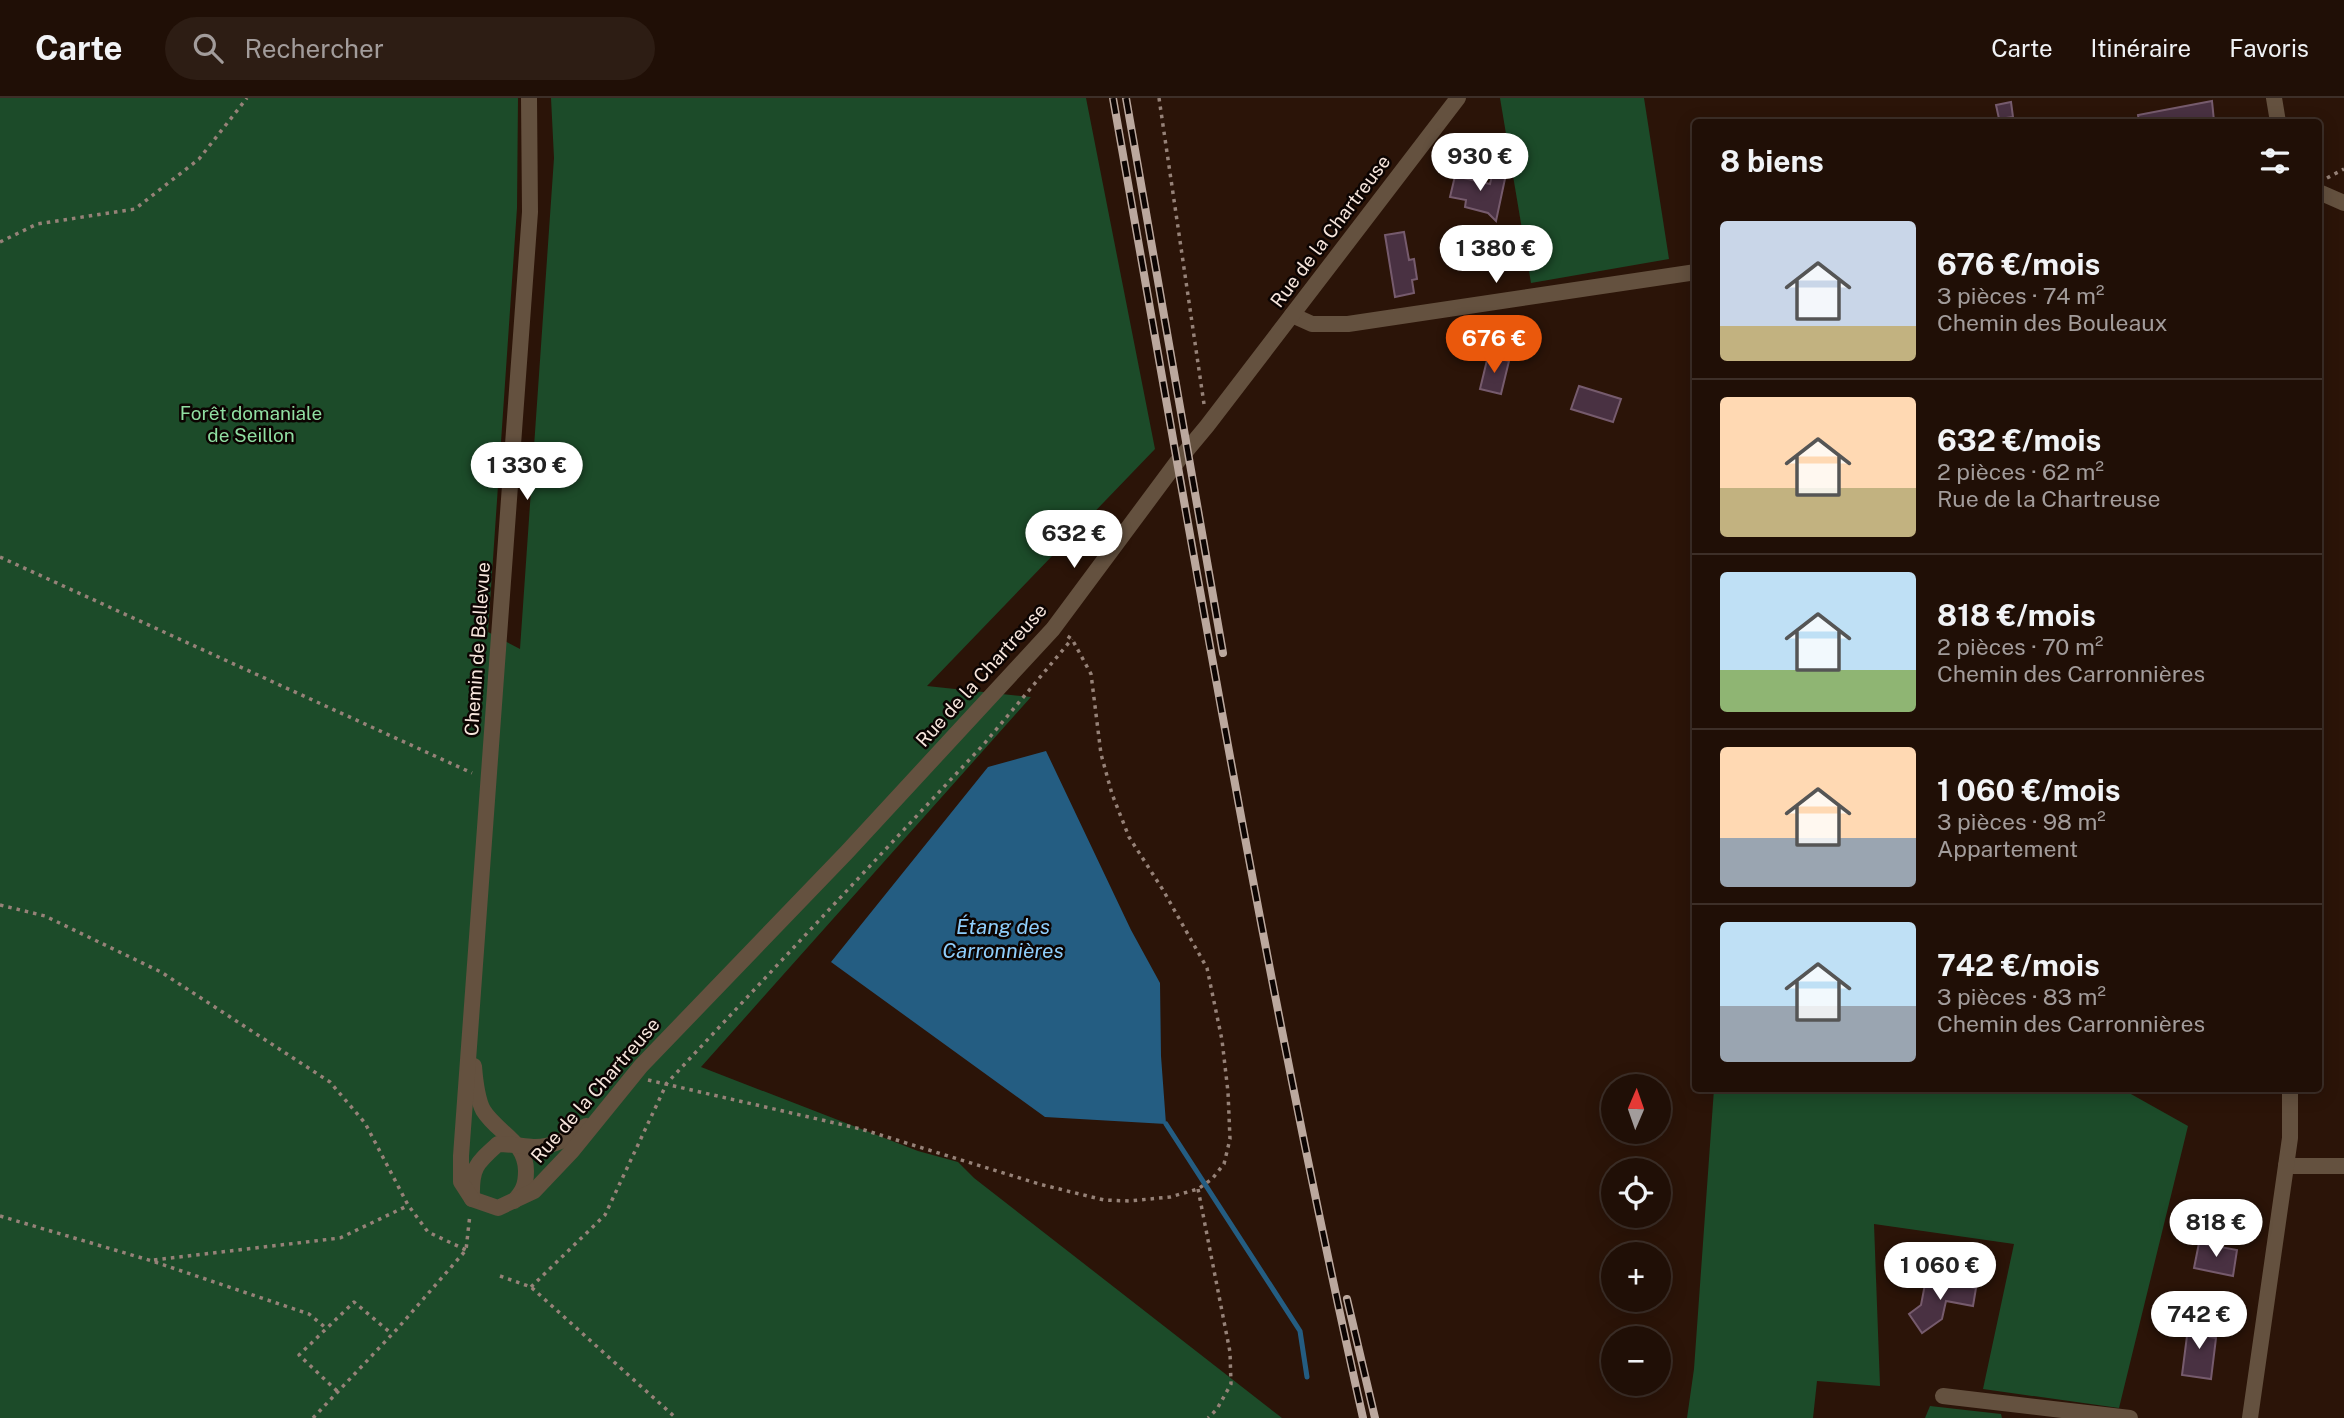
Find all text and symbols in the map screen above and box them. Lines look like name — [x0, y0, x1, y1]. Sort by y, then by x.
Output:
search box — [165, 17, 655, 80]
text: Carte — [35, 29, 123, 67]
icon: search — [189, 29, 227, 67]
text: Rechercher — [245, 33, 384, 64]
text: Carte — [1991, 34, 2053, 62]
text: Itinéraire — [2091, 34, 2191, 62]
text: Favoris — [2229, 34, 2309, 62]
pin: 930 € — [1431, 134, 1529, 193]
text: 930 € — [1447, 142, 1513, 169]
icon: filters — [2256, 142, 2294, 180]
text: 8 biens — [1720, 143, 1824, 179]
street label: Rue de la Chartreuse — [1266, 151, 1394, 311]
pin: 1 380 € — [1431, 226, 1561, 285]
text: 1 380 € — [1456, 234, 1536, 261]
text: 676 €/mois — [1937, 246, 2100, 282]
icon: home — [1776, 249, 1860, 333]
text: 3 pièces · 74 m² — [1937, 282, 2104, 309]
text: Chemin des Bouleaux — [1937, 309, 2168, 336]
pin: 676 € — [1445, 316, 1543, 375]
text: 676 € — [1462, 324, 1526, 351]
park label: Forêt domaniale de Seillon — [180, 402, 322, 446]
text: 632 €/mois — [1937, 422, 2101, 458]
icon: home — [1776, 425, 1860, 509]
pin: 1 330 € — [462, 442, 592, 502]
text: 1 330 € — [487, 451, 567, 478]
text: 2 pièces · 62 m² — [1937, 458, 2104, 485]
text: Rue de la Chartreuse — [1937, 485, 2160, 512]
pin: 632 € — [1025, 510, 1123, 570]
text: 632 € — [1041, 519, 1107, 546]
street label: Chemin de Bellevue — [460, 561, 494, 737]
text: 818 €/mois — [1937, 597, 2096, 633]
street label: Rue de la Chartreuse — [911, 599, 1051, 751]
icon: home — [1776, 600, 1860, 684]
text: 2 pièces · 70 m² — [1937, 633, 2103, 660]
text: Chemin des Carronnières — [1937, 660, 2205, 687]
text: 1 060 €/mois — [1937, 772, 2121, 808]
icon: home — [1776, 775, 1860, 859]
text: 3 pièces · 98 m² — [1937, 808, 2106, 835]
text: Appartement — [1937, 835, 2078, 862]
water label: Étang des Carronnières — [942, 914, 1064, 963]
text: 742 €/mois — [1937, 947, 2100, 983]
icon: home — [1776, 950, 1860, 1034]
text: 3 pièces · 83 m² — [1937, 983, 2106, 1010]
text: Chemin des Carronnières — [1937, 1010, 2205, 1037]
street label: Rue de la Chartreuse — [526, 1013, 664, 1167]
north arrow — [1601, 1074, 1671, 1144]
map controls — [1601, 1074, 1671, 1396]
button: locate — [1601, 1158, 1671, 1228]
pin: 818 € — [2167, 1200, 2265, 1259]
text: 818 € — [2186, 1208, 2246, 1235]
button: + — [1601, 1242, 1671, 1312]
pin: 1 060 € — [1875, 1242, 2005, 1302]
text: 1 060 € — [1900, 1251, 1980, 1278]
pin: 742 € — [2150, 1292, 2248, 1351]
text: 742 € — [2167, 1300, 2231, 1327]
button: − — [1601, 1326, 1671, 1396]

